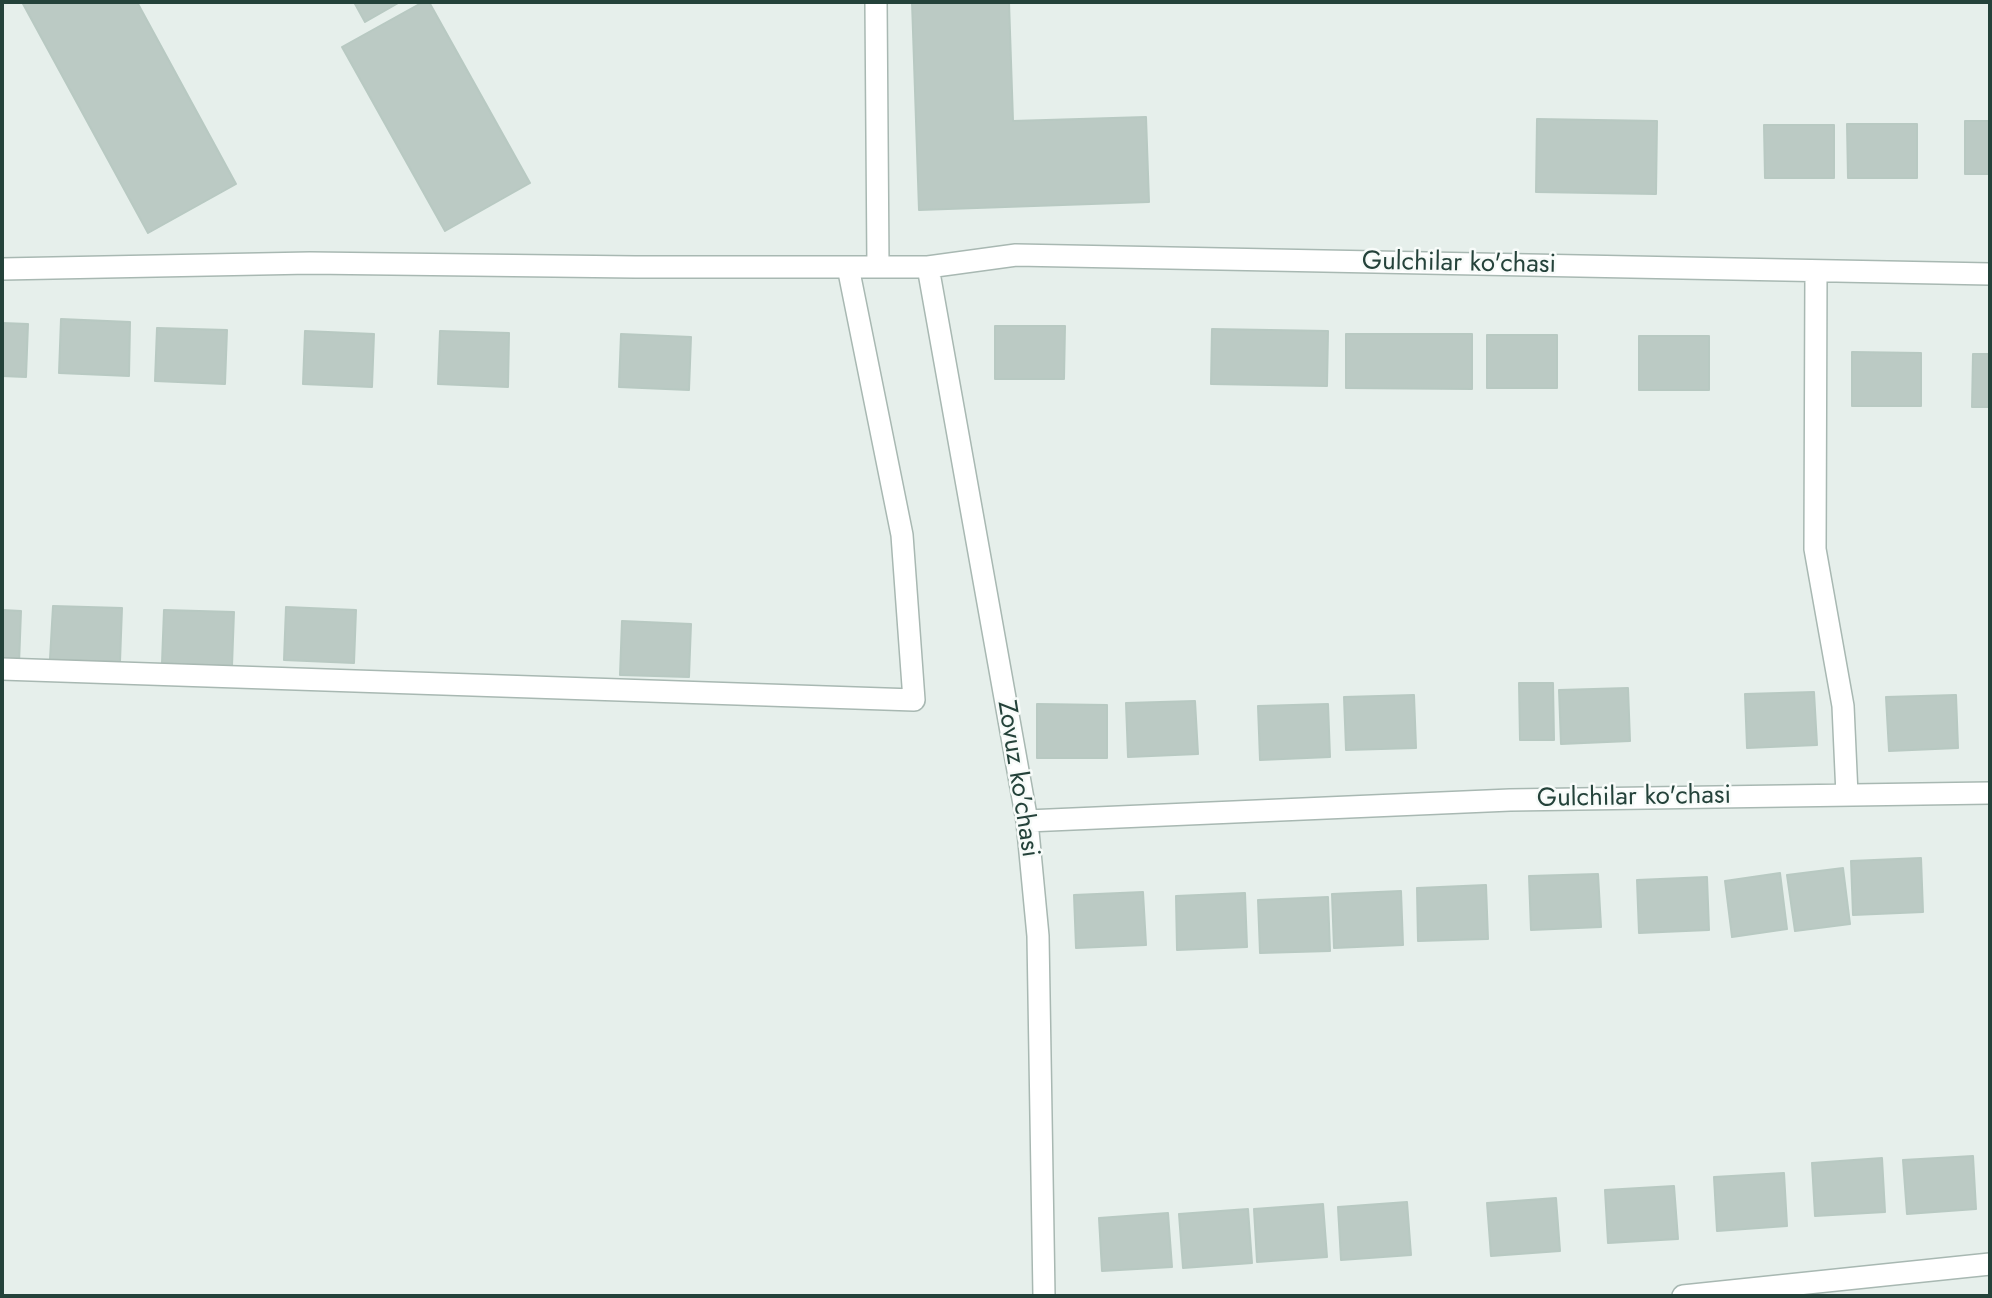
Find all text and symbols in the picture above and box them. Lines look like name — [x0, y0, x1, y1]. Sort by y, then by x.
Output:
street label: Gulchilar ko'chasi — [1362, 247, 1556, 281]
street label: Zovuz ko'chasi — [989, 698, 1045, 860]
street label: Gulchilar ko'chasi — [1537, 781, 1731, 815]

